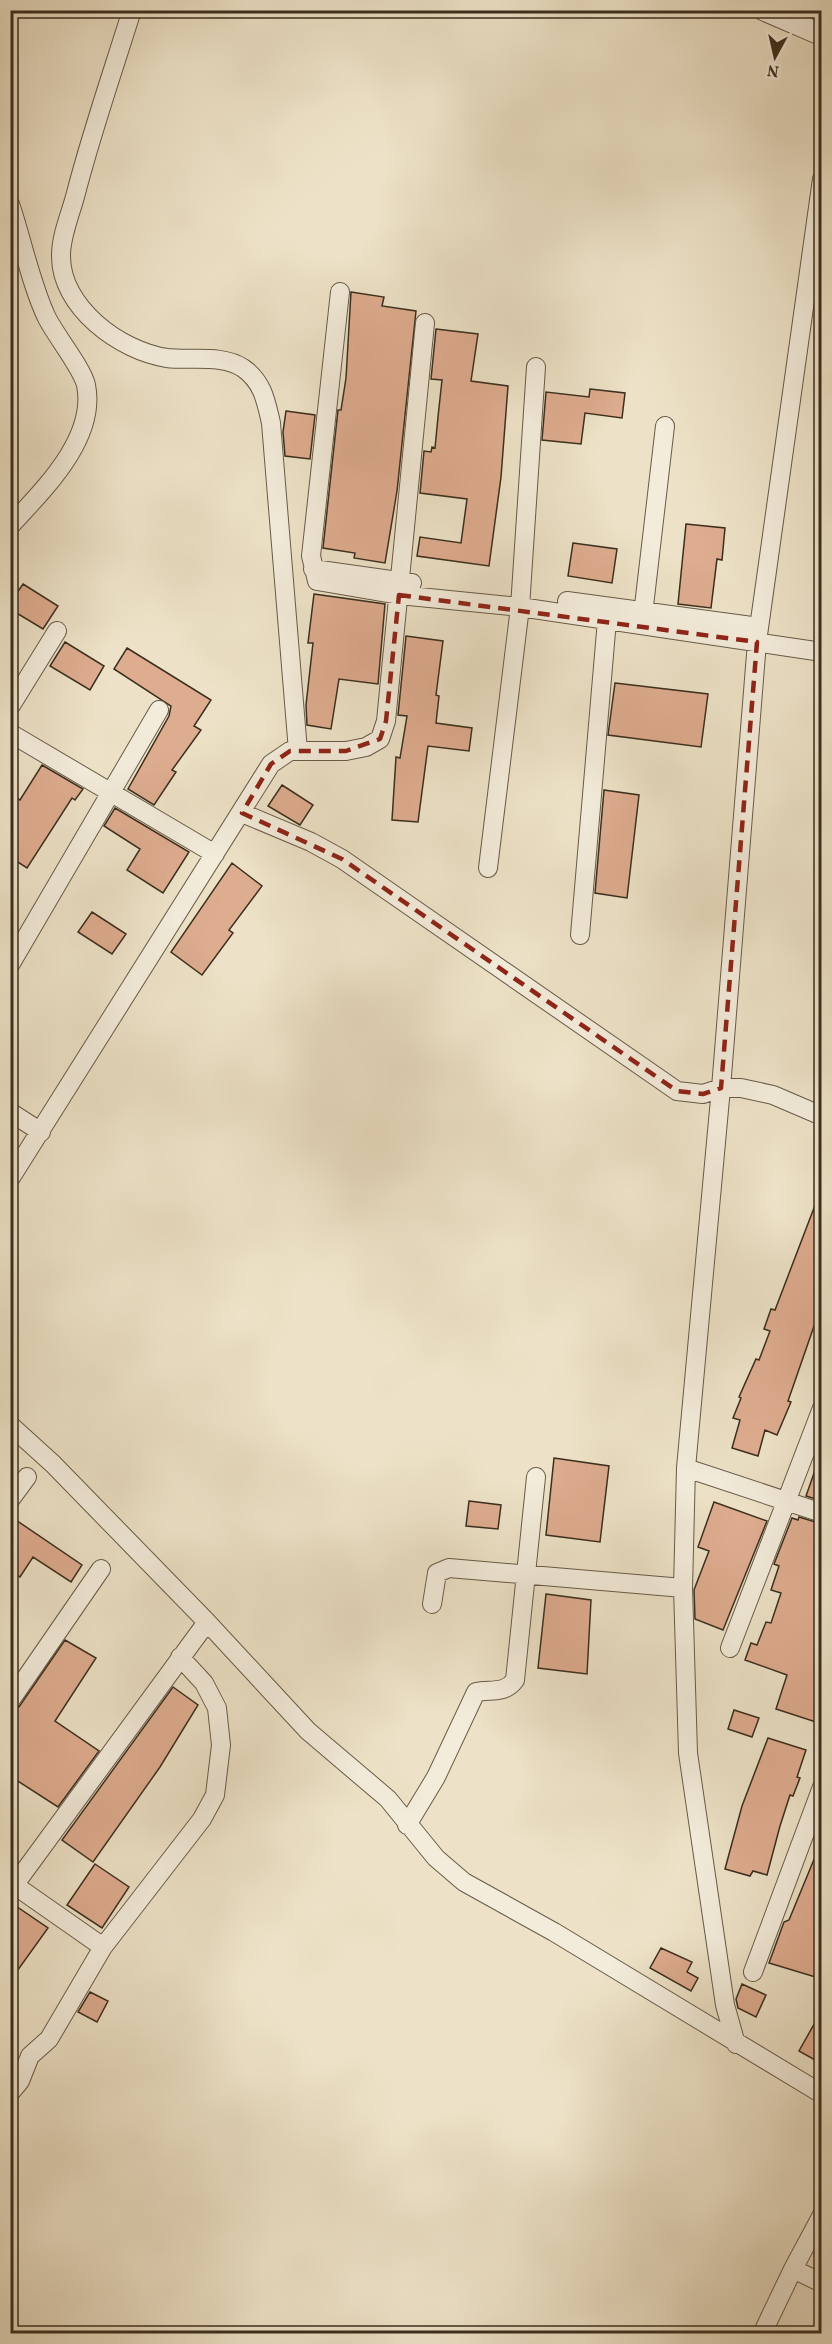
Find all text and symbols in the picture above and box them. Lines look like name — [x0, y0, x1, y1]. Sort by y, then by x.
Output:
north arrow — [745, 27, 805, 87]
text: N — [766, 58, 780, 82]

